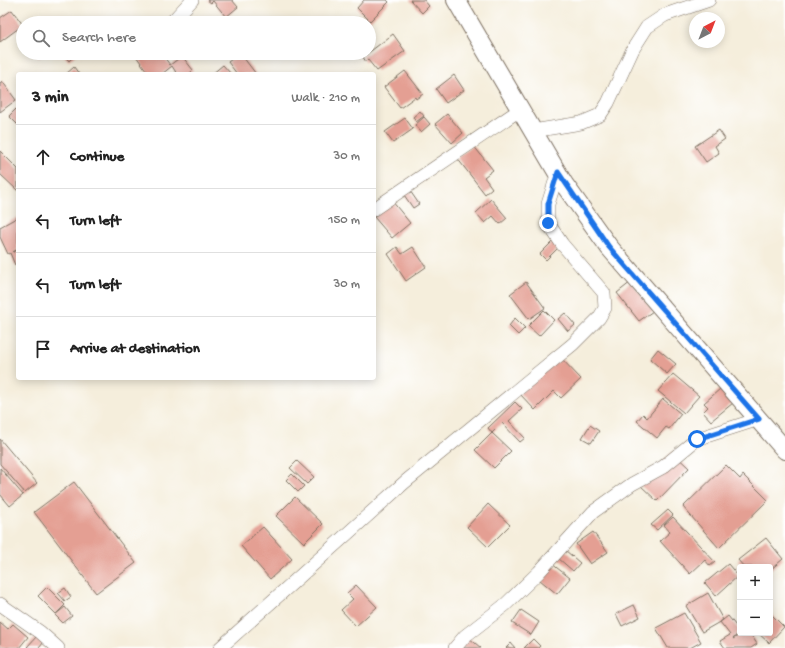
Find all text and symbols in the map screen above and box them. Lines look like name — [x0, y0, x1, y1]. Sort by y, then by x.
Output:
north arrow — [689, 12, 725, 48]
search box — [16, 16, 376, 60]
icon: search — [30, 27, 52, 49]
text: Search here — [62, 29, 136, 47]
text: 3 min — [32, 88, 69, 108]
text: Walk · 210 m — [292, 91, 360, 106]
icon: ahead — [32, 146, 54, 168]
text: Continue — [70, 148, 124, 166]
text: 30 m — [334, 149, 360, 164]
icon: left — [32, 210, 54, 232]
text: Turn left — [70, 212, 121, 230]
text: 150 m — [328, 213, 360, 228]
route end — [539, 214, 557, 232]
icon: left — [32, 274, 54, 296]
text: Turn left — [70, 276, 121, 294]
text: 30 m — [334, 277, 360, 292]
icon: arrive — [32, 338, 54, 360]
text: Arrive at destination — [70, 340, 200, 358]
route start — [688, 430, 706, 448]
map controls — [737, 564, 773, 636]
button: + — [737, 564, 773, 600]
button: − — [737, 600, 773, 636]

